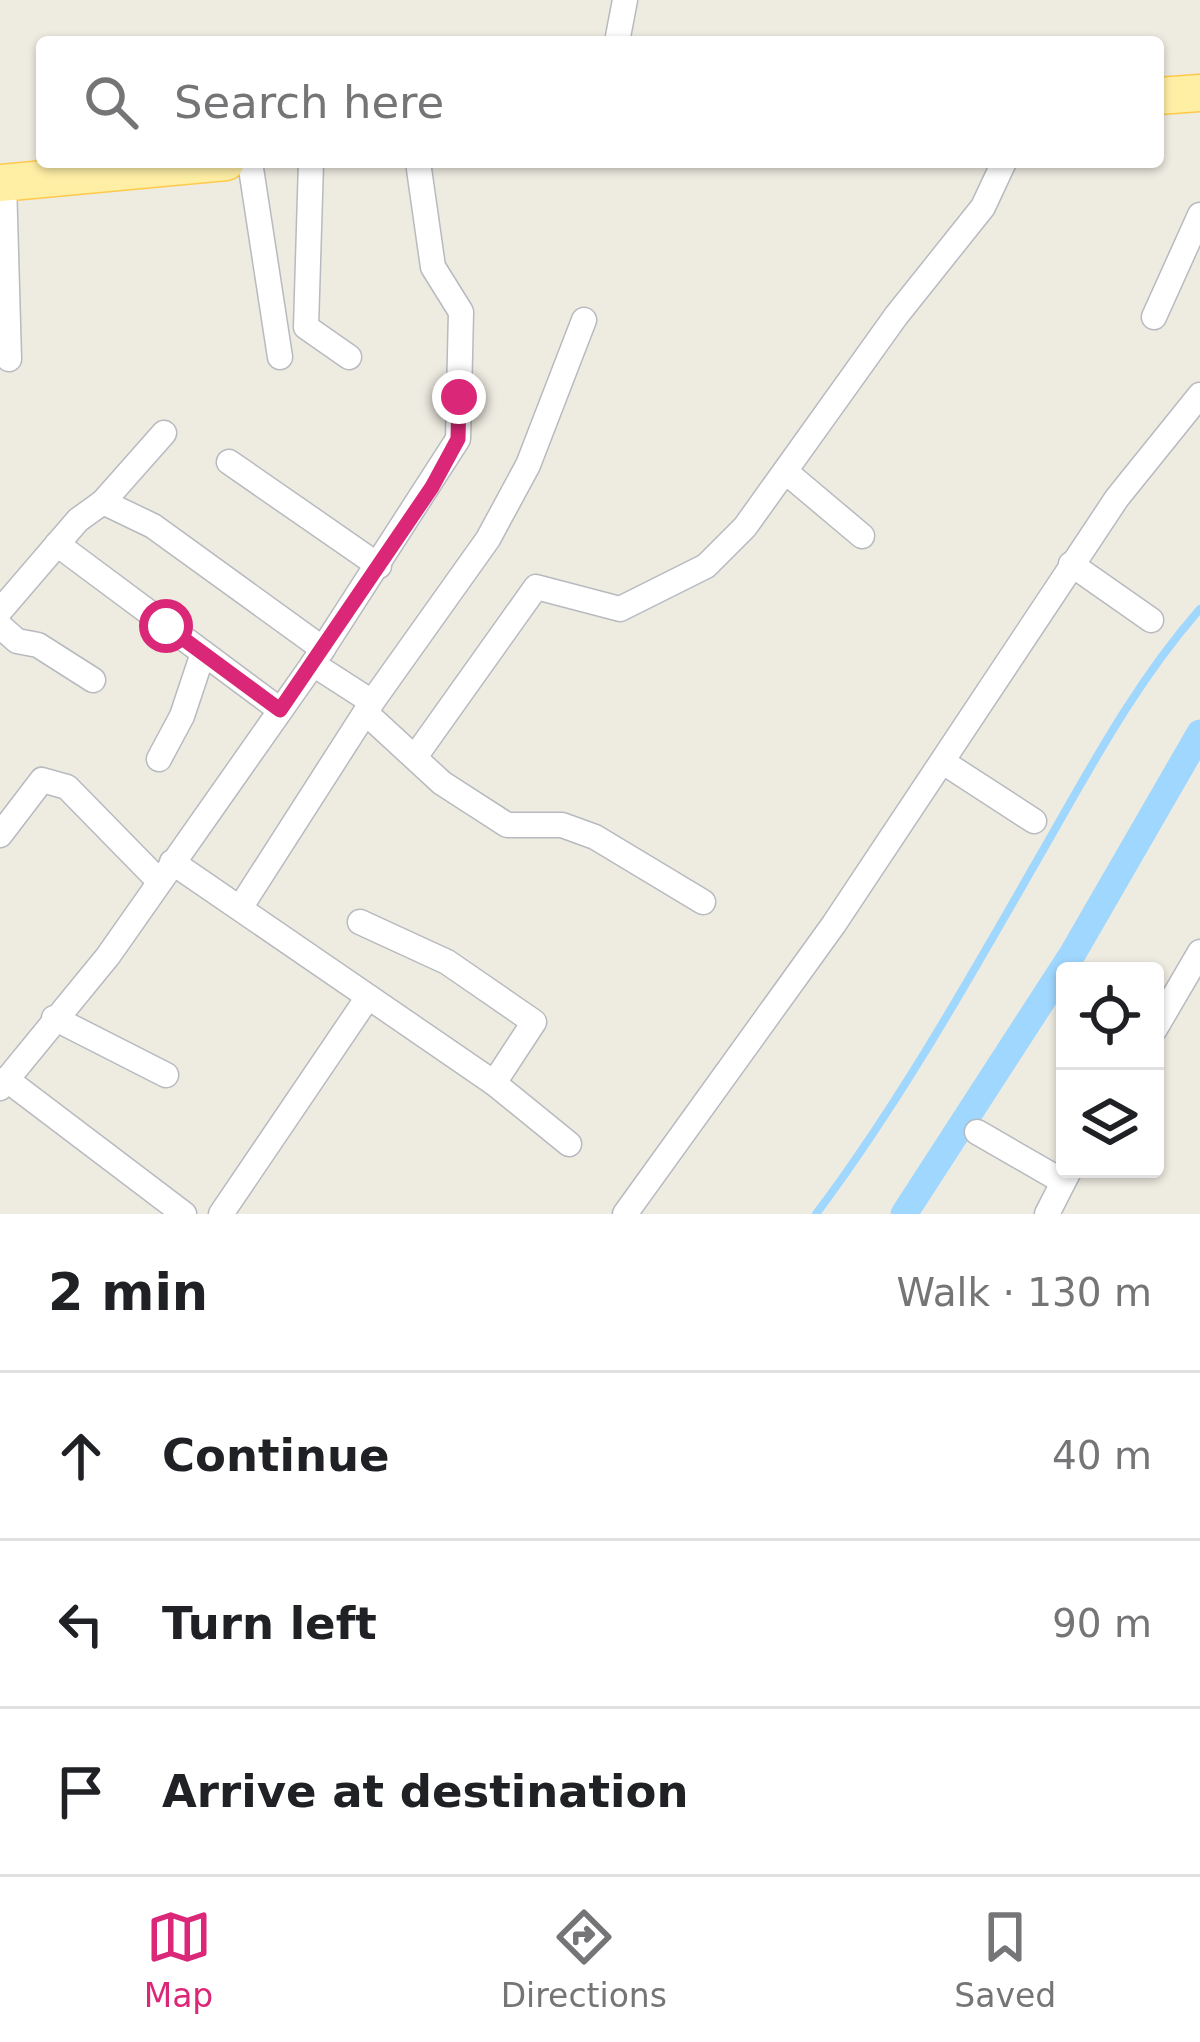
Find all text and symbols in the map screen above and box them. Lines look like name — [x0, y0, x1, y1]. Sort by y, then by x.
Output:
search box — [36, 36, 1164, 168]
icon: search — [78, 69, 144, 135]
text: Search here — [174, 76, 444, 129]
route end — [432, 370, 486, 424]
route start — [139, 599, 193, 653]
map controls — [1056, 962, 1164, 1178]
button: locate — [1056, 962, 1164, 1070]
button: layers — [1056, 1070, 1164, 1178]
text: 2 min — [48, 1263, 208, 1322]
text: Walk · 130 m — [897, 1270, 1152, 1315]
icon: ahead — [48, 1423, 114, 1489]
text: Continue — [162, 1429, 390, 1482]
text: 40 m — [1052, 1433, 1152, 1478]
icon: left — [48, 1591, 114, 1657]
text: Turn left — [162, 1597, 377, 1650]
text: 90 m — [1052, 1601, 1152, 1646]
icon: arrive — [48, 1759, 114, 1825]
text: Arrive at destination — [162, 1765, 688, 1818]
tab: Map — [144, 1904, 213, 2015]
tab: Directions — [501, 1904, 667, 2015]
tab: Saved — [954, 1904, 1056, 2015]

